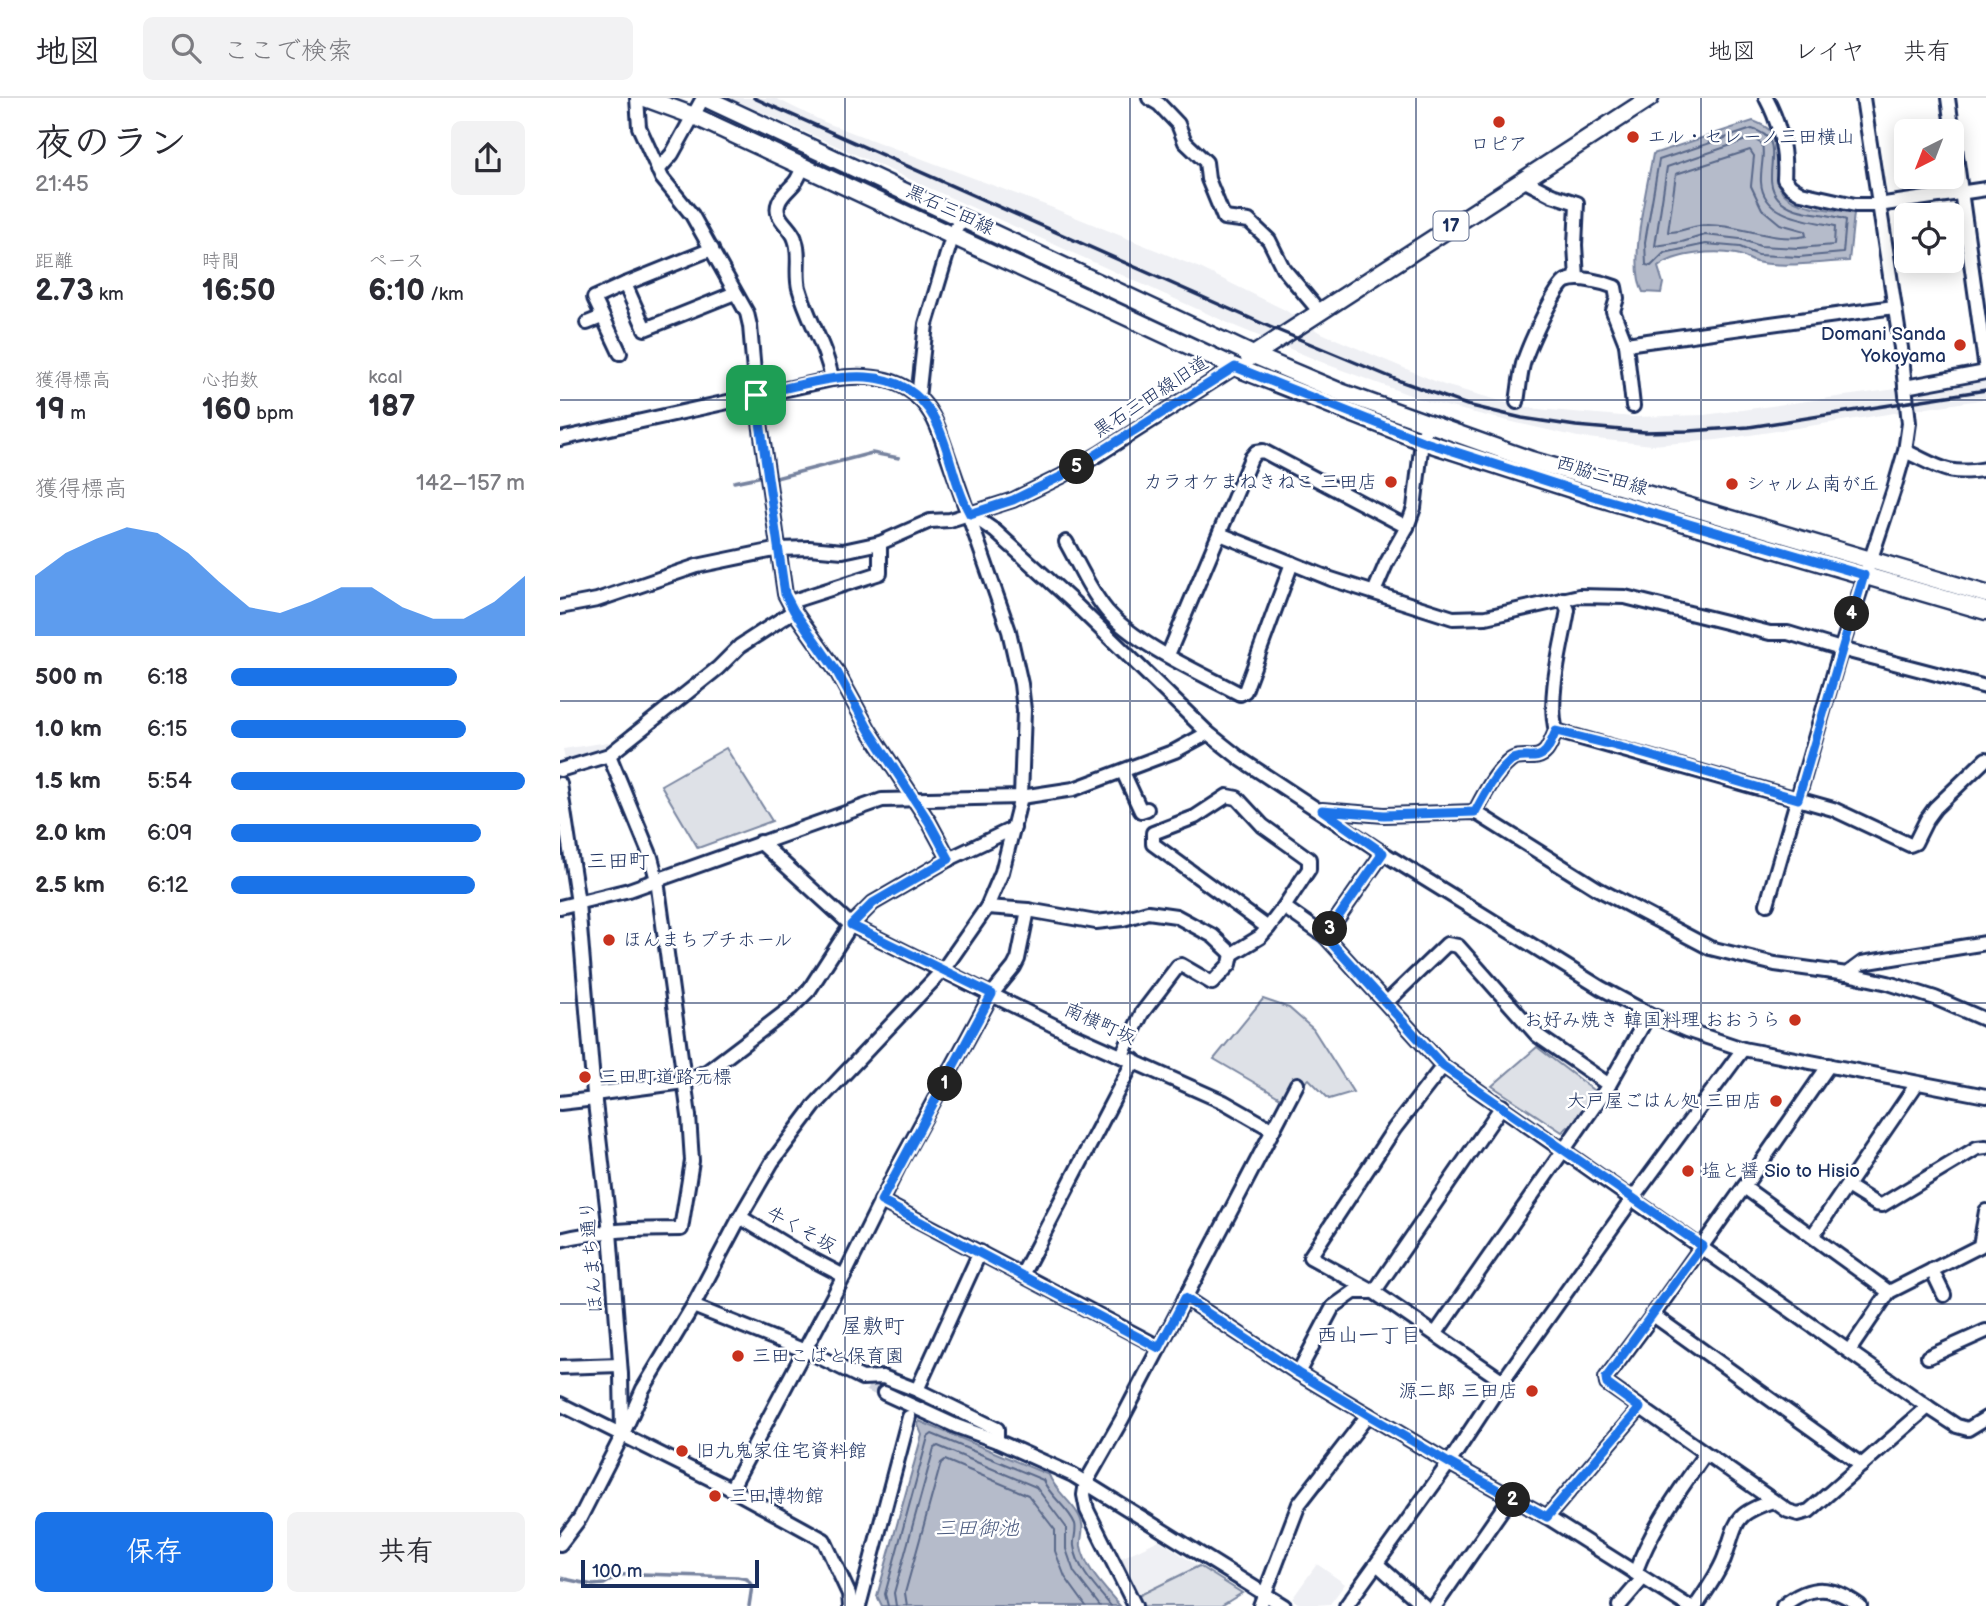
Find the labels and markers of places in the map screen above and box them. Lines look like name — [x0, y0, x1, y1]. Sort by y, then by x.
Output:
marker: ロピア — [1491, 114, 1507, 130]
place label: エル・セレーノ三田横山 — [1647, 126, 1855, 149]
marker: エル・セレーノ三田横山 — [1625, 129, 1641, 145]
place label: ロピア — [1470, 133, 1528, 156]
place label: Domani Sanda Yokoyama — [1821, 323, 1946, 368]
marker: Domani Sanda Yokoyama — [1952, 337, 1968, 353]
pin — [726, 365, 786, 425]
pin: 5 — [1060, 450, 1094, 484]
place label: カラオケまねきねこ 三田店 — [1144, 471, 1377, 494]
place label: シャルム南が丘 — [1746, 473, 1879, 496]
marker: カラオケまねきねこ 三田店 — [1383, 474, 1399, 490]
marker: シャルム南が丘 — [1724, 476, 1740, 492]
pin: 4 — [1834, 596, 1870, 632]
pin: 3 — [1312, 912, 1348, 946]
place label: ほんまちプチホール — [623, 929, 793, 952]
marker: ほんまちプチホール — [601, 932, 617, 948]
place label: お好み焼き 韓国料理 おおうら — [1524, 1009, 1781, 1032]
marker: お好み焼き 韓国料理 おおうら — [1787, 1012, 1803, 1028]
place label: 三田町道路元標 — [599, 1066, 732, 1089]
pin: 1 — [928, 1066, 962, 1102]
marker: 三田町道路元標 — [577, 1069, 593, 1085]
place label: 大戸屋ごはん処 三田店 — [1567, 1090, 1762, 1113]
marker: 大戸屋ごはん処 三田店 — [1768, 1093, 1784, 1109]
place label: 塩と醤 Sio to Hisio — [1702, 1160, 1860, 1183]
marker: 塩と醤 Sio to Hisio — [1680, 1163, 1696, 1179]
place label: 三田こばと保育園 — [752, 1345, 904, 1368]
marker: 三田こばと保育園 — [730, 1348, 746, 1364]
place label: 源二郎 三田店 — [1399, 1380, 1518, 1403]
marker: 源二郎 三田店 — [1524, 1383, 1540, 1399]
place label: 旧九鬼家住宅資料館 — [696, 1440, 867, 1463]
marker: 旧九鬼家住宅資料館 — [674, 1443, 690, 1459]
pin: 2 — [1496, 1482, 1530, 1518]
place label: 三田博物館 — [729, 1485, 824, 1508]
marker: 三田博物館 — [707, 1488, 723, 1504]

